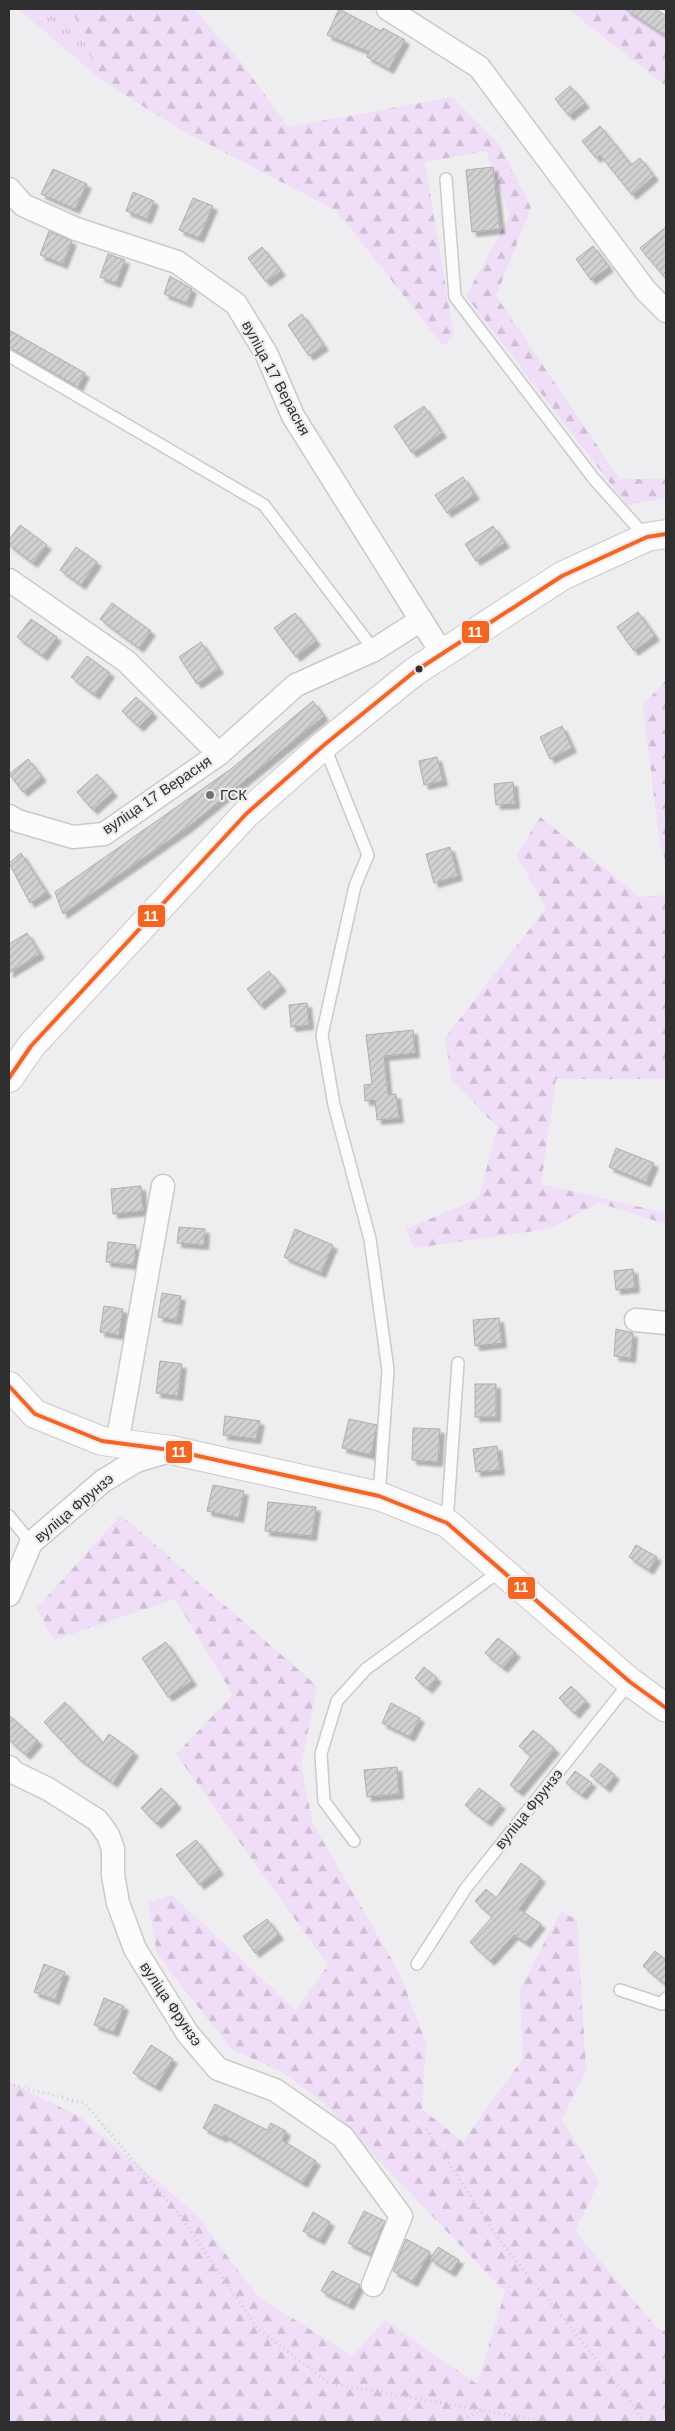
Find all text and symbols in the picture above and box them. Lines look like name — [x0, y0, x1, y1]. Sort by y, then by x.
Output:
street label: вуліца 17 Верасня — [239, 317, 314, 438]
line badge: 11 — [461, 620, 490, 644]
text: 11 — [468, 624, 483, 640]
unlabelled marker — [414, 664, 424, 674]
street label: вуліца 17 Верасня — [99, 752, 214, 837]
place label: ГСК — [220, 786, 247, 803]
marker: ГСК — [204, 789, 216, 801]
line badge: 11 — [137, 904, 166, 928]
text: 11 — [144, 908, 159, 924]
line badge: 11 — [165, 1440, 193, 1464]
text: 11 — [172, 1444, 187, 1460]
street label: вуліца Фрунзэ — [31, 1469, 117, 1546]
line badge: 11 — [507, 1576, 536, 1600]
text: 11 — [514, 1579, 529, 1595]
street label: вуліца Фрунзэ — [491, 1765, 566, 1852]
street label: вуліца Фрунзэ — [137, 1958, 206, 2049]

